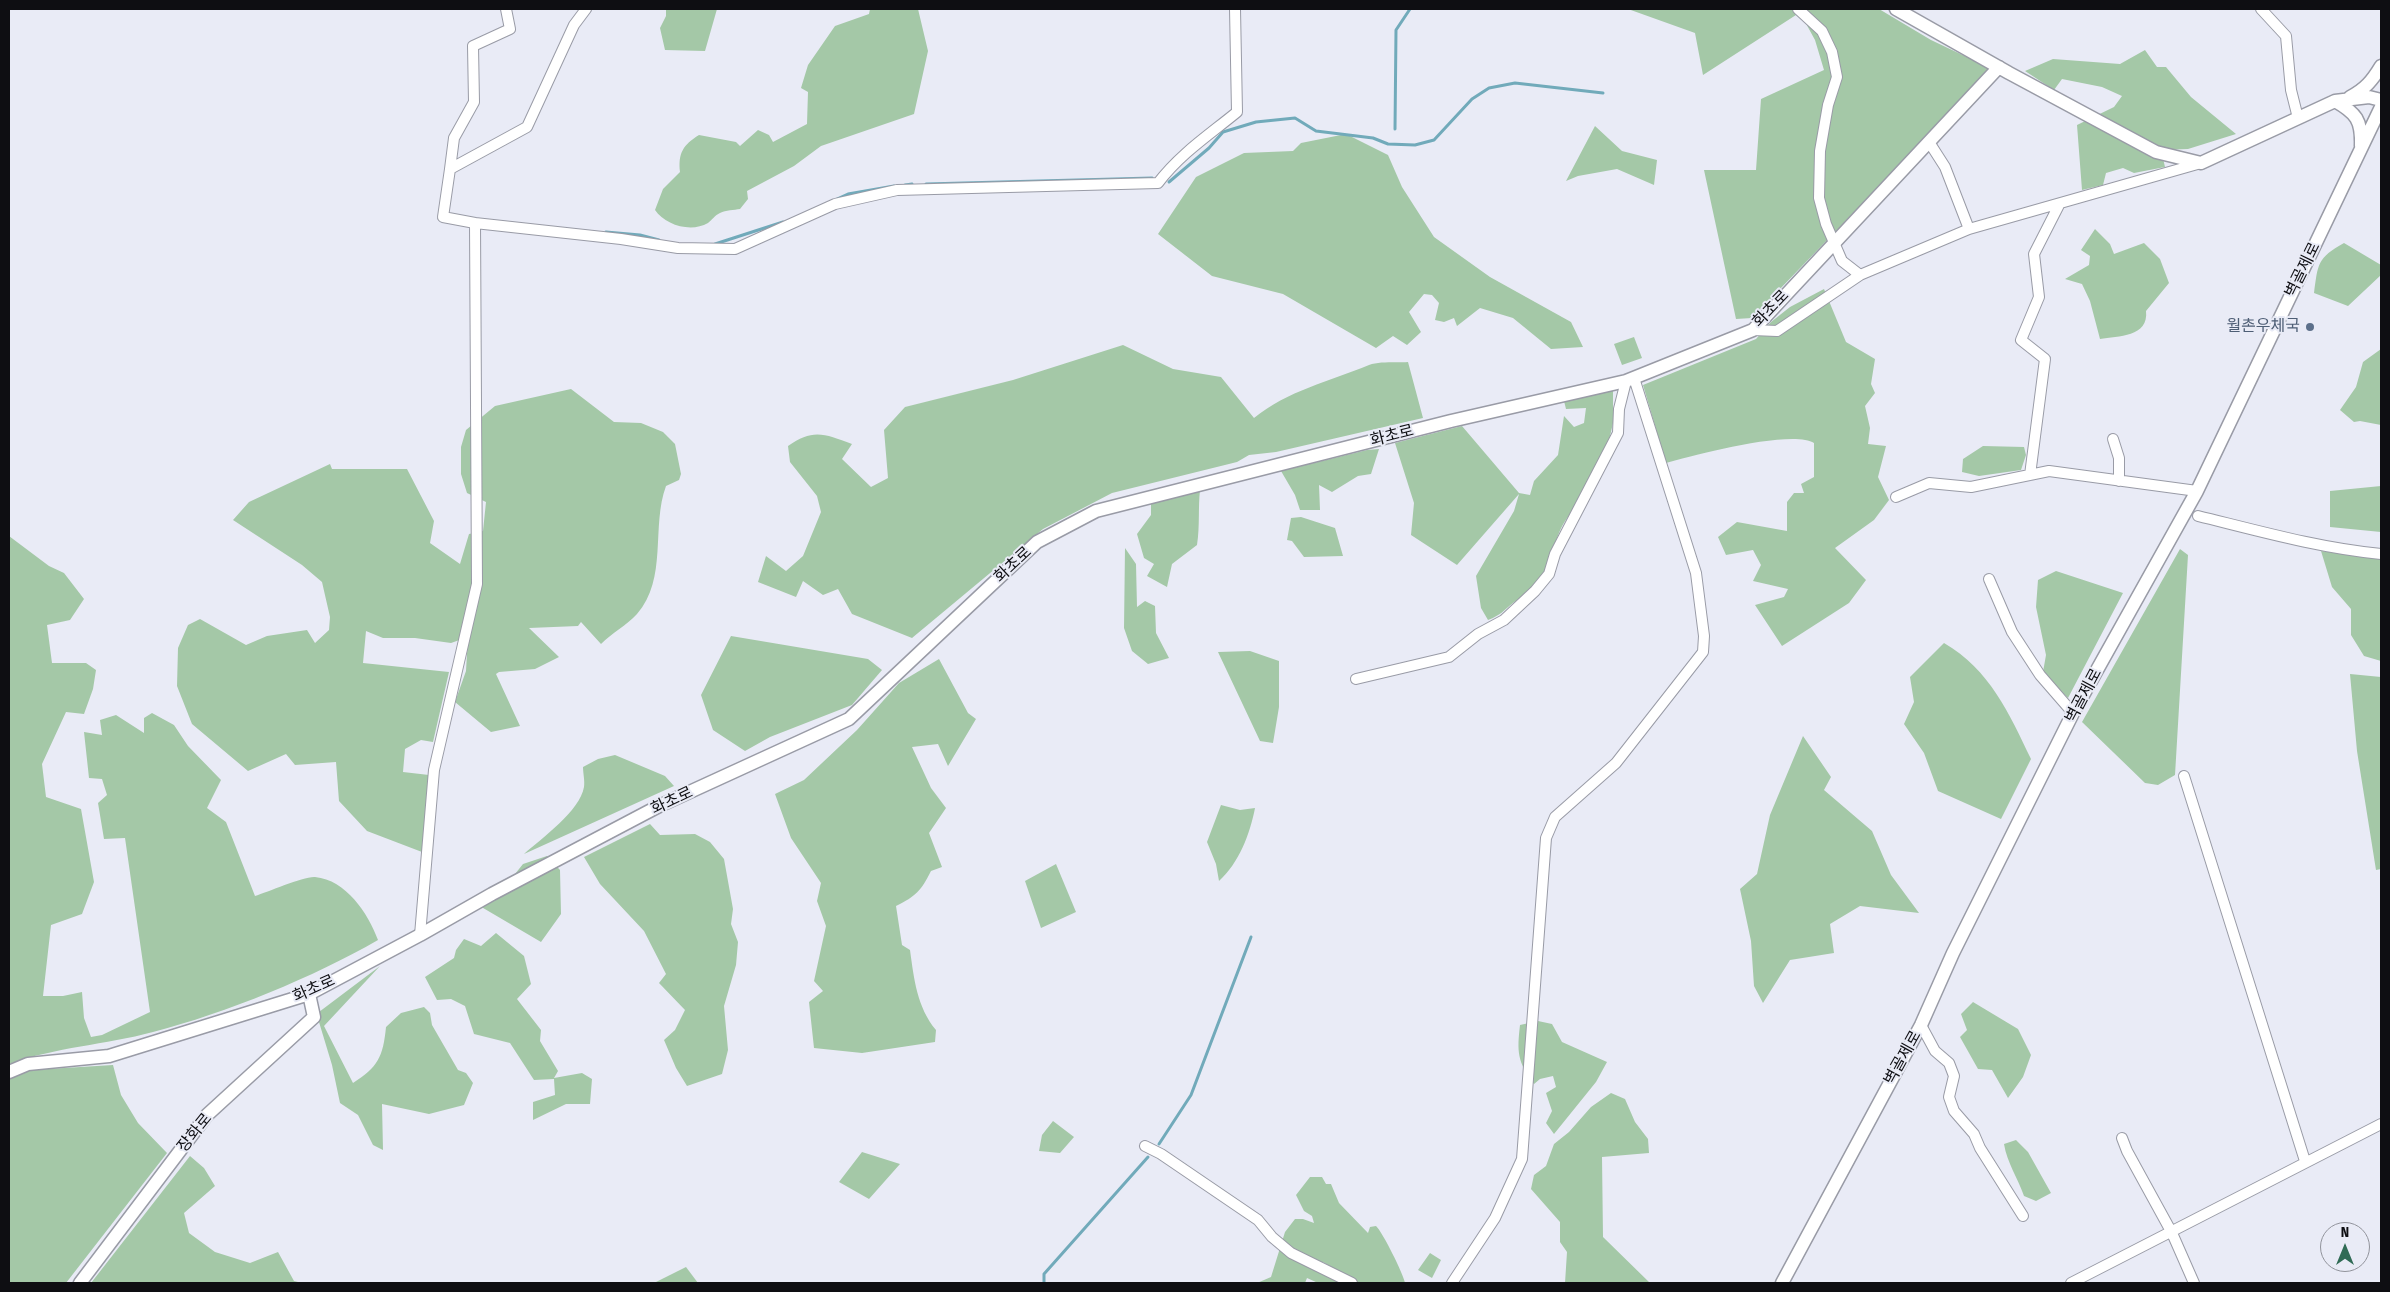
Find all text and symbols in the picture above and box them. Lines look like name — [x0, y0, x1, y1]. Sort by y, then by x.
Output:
street label: 벽골제로 — [2281, 239, 2325, 301]
street label: 화초로 — [1749, 286, 1793, 332]
place label: 월촌우체국 — [2226, 317, 2300, 337]
marker: 월촌우체국 — [2304, 321, 2316, 333]
street label: 화초로 — [1368, 421, 1416, 451]
street label: 화초로 — [990, 543, 1036, 587]
street label: 벽골제로 — [2062, 665, 2106, 727]
street label: 화초로 — [648, 783, 696, 819]
street label: 화초로 — [290, 971, 338, 1007]
street label: 벽골제로 — [1880, 1028, 1926, 1088]
street label: 장화로 — [174, 1110, 216, 1156]
north arrow — [2320, 1222, 2370, 1272]
text: N — [2341, 1224, 2349, 1241]

